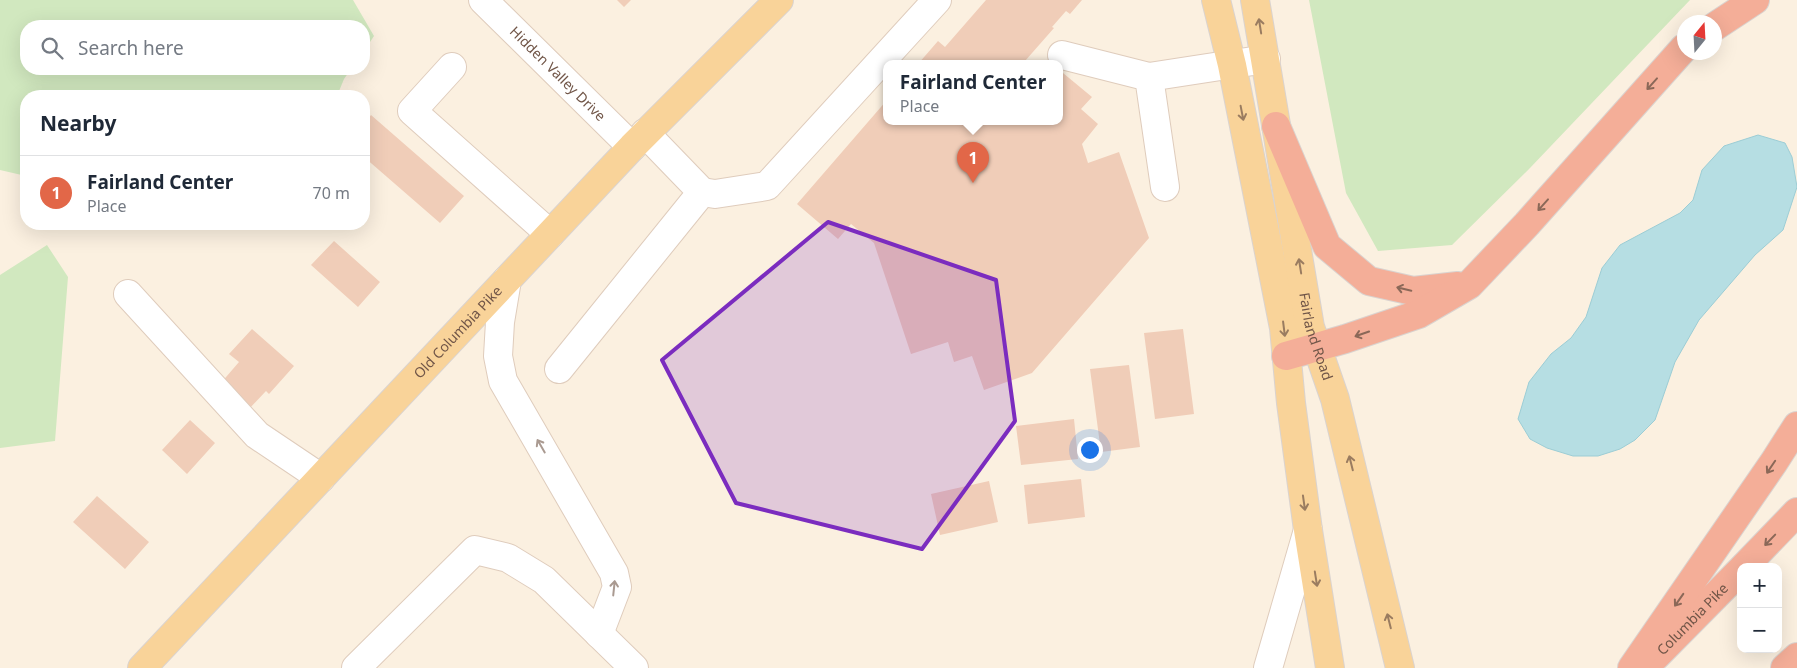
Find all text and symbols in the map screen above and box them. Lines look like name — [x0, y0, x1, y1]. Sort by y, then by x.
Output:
north arrow — [1677, 15, 1722, 60]
one-way arrow — [1255, 18, 1265, 34]
search box — [20, 20, 370, 75]
street label: Hidden Valley Drive — [506, 22, 610, 125]
icon: search — [38, 34, 66, 62]
text: Search here — [78, 35, 184, 61]
popup — [883, 60, 1063, 125]
text: Fairland Center — [900, 69, 1046, 95]
one-way arrow — [1646, 77, 1657, 90]
text: Place — [900, 95, 939, 117]
one-way arrow — [1237, 104, 1247, 120]
text: Nearby — [40, 109, 116, 137]
pin: 1 — [957, 142, 989, 183]
text: Fairland Center — [87, 169, 233, 195]
text: 1 — [51, 182, 61, 204]
text: 70 m — [313, 182, 350, 204]
text: Place — [87, 195, 127, 217]
one-way arrow — [1537, 199, 1549, 212]
one-way arrow — [1294, 259, 1304, 275]
street label: Old Columbia Pike — [409, 281, 506, 382]
one-way arrow — [1396, 284, 1412, 293]
street label: Fairland Road — [1295, 291, 1338, 383]
one-way arrow — [1279, 321, 1289, 337]
one-way arrow — [1354, 329, 1370, 339]
your location — [1077, 437, 1103, 463]
one-way arrow — [536, 439, 546, 453]
one-way arrow — [1345, 455, 1355, 471]
one-way arrow — [1766, 460, 1776, 474]
one-way arrow — [1300, 495, 1310, 511]
one-way arrow — [1765, 533, 1777, 545]
map controls — [1737, 563, 1782, 653]
button: + — [1737, 563, 1782, 608]
one-way arrow — [1311, 570, 1321, 586]
street label: Columbia Pike — [1652, 579, 1732, 659]
one-way arrow — [609, 581, 619, 597]
one-way arrow — [1674, 593, 1684, 607]
button: − — [1737, 608, 1782, 653]
one-way arrow — [1384, 613, 1393, 629]

